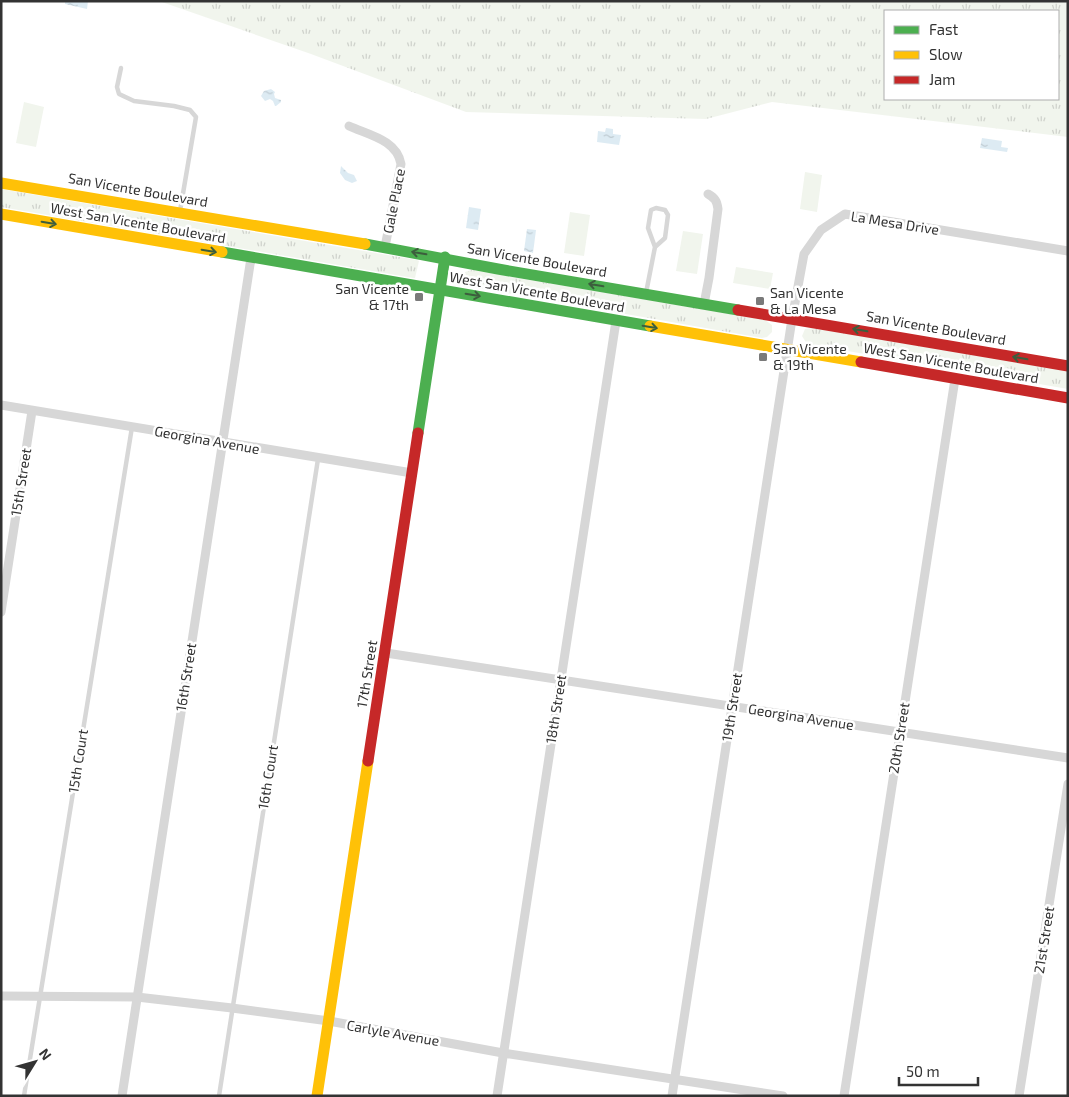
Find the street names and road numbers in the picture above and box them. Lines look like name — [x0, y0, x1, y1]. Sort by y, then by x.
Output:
street label: Gale Place — [379, 167, 408, 235]
street label: San Vicente Boulevard — [67, 169, 209, 210]
street label: West San Vicente Boulevard — [49, 199, 227, 246]
street label: La Mesa Drive — [850, 207, 940, 238]
street label: San Vicente Boulevard — [466, 239, 608, 280]
street label: West San Vicente Boulevard — [448, 268, 626, 315]
street label: San Vicente Boulevard — [865, 307, 1007, 348]
street label: West San Vicente Boulevard — [862, 339, 1040, 386]
street label: Georgina Avenue — [153, 422, 261, 457]
street label: 15th Street — [7, 447, 34, 517]
street label: 17th Street — [353, 639, 380, 709]
street label: 16th Street — [172, 641, 199, 712]
street label: 19th Street — [718, 671, 745, 742]
street label: 18th Street — [542, 673, 569, 745]
street label: Georgina Avenue — [747, 700, 855, 733]
street label: 20th Street — [884, 701, 913, 775]
street label: 15th Court — [64, 728, 91, 794]
street label: 16th Court — [254, 743, 281, 810]
street label: 21st Street — [1030, 905, 1057, 975]
street label: Carlyle Avenue — [345, 1016, 441, 1049]

